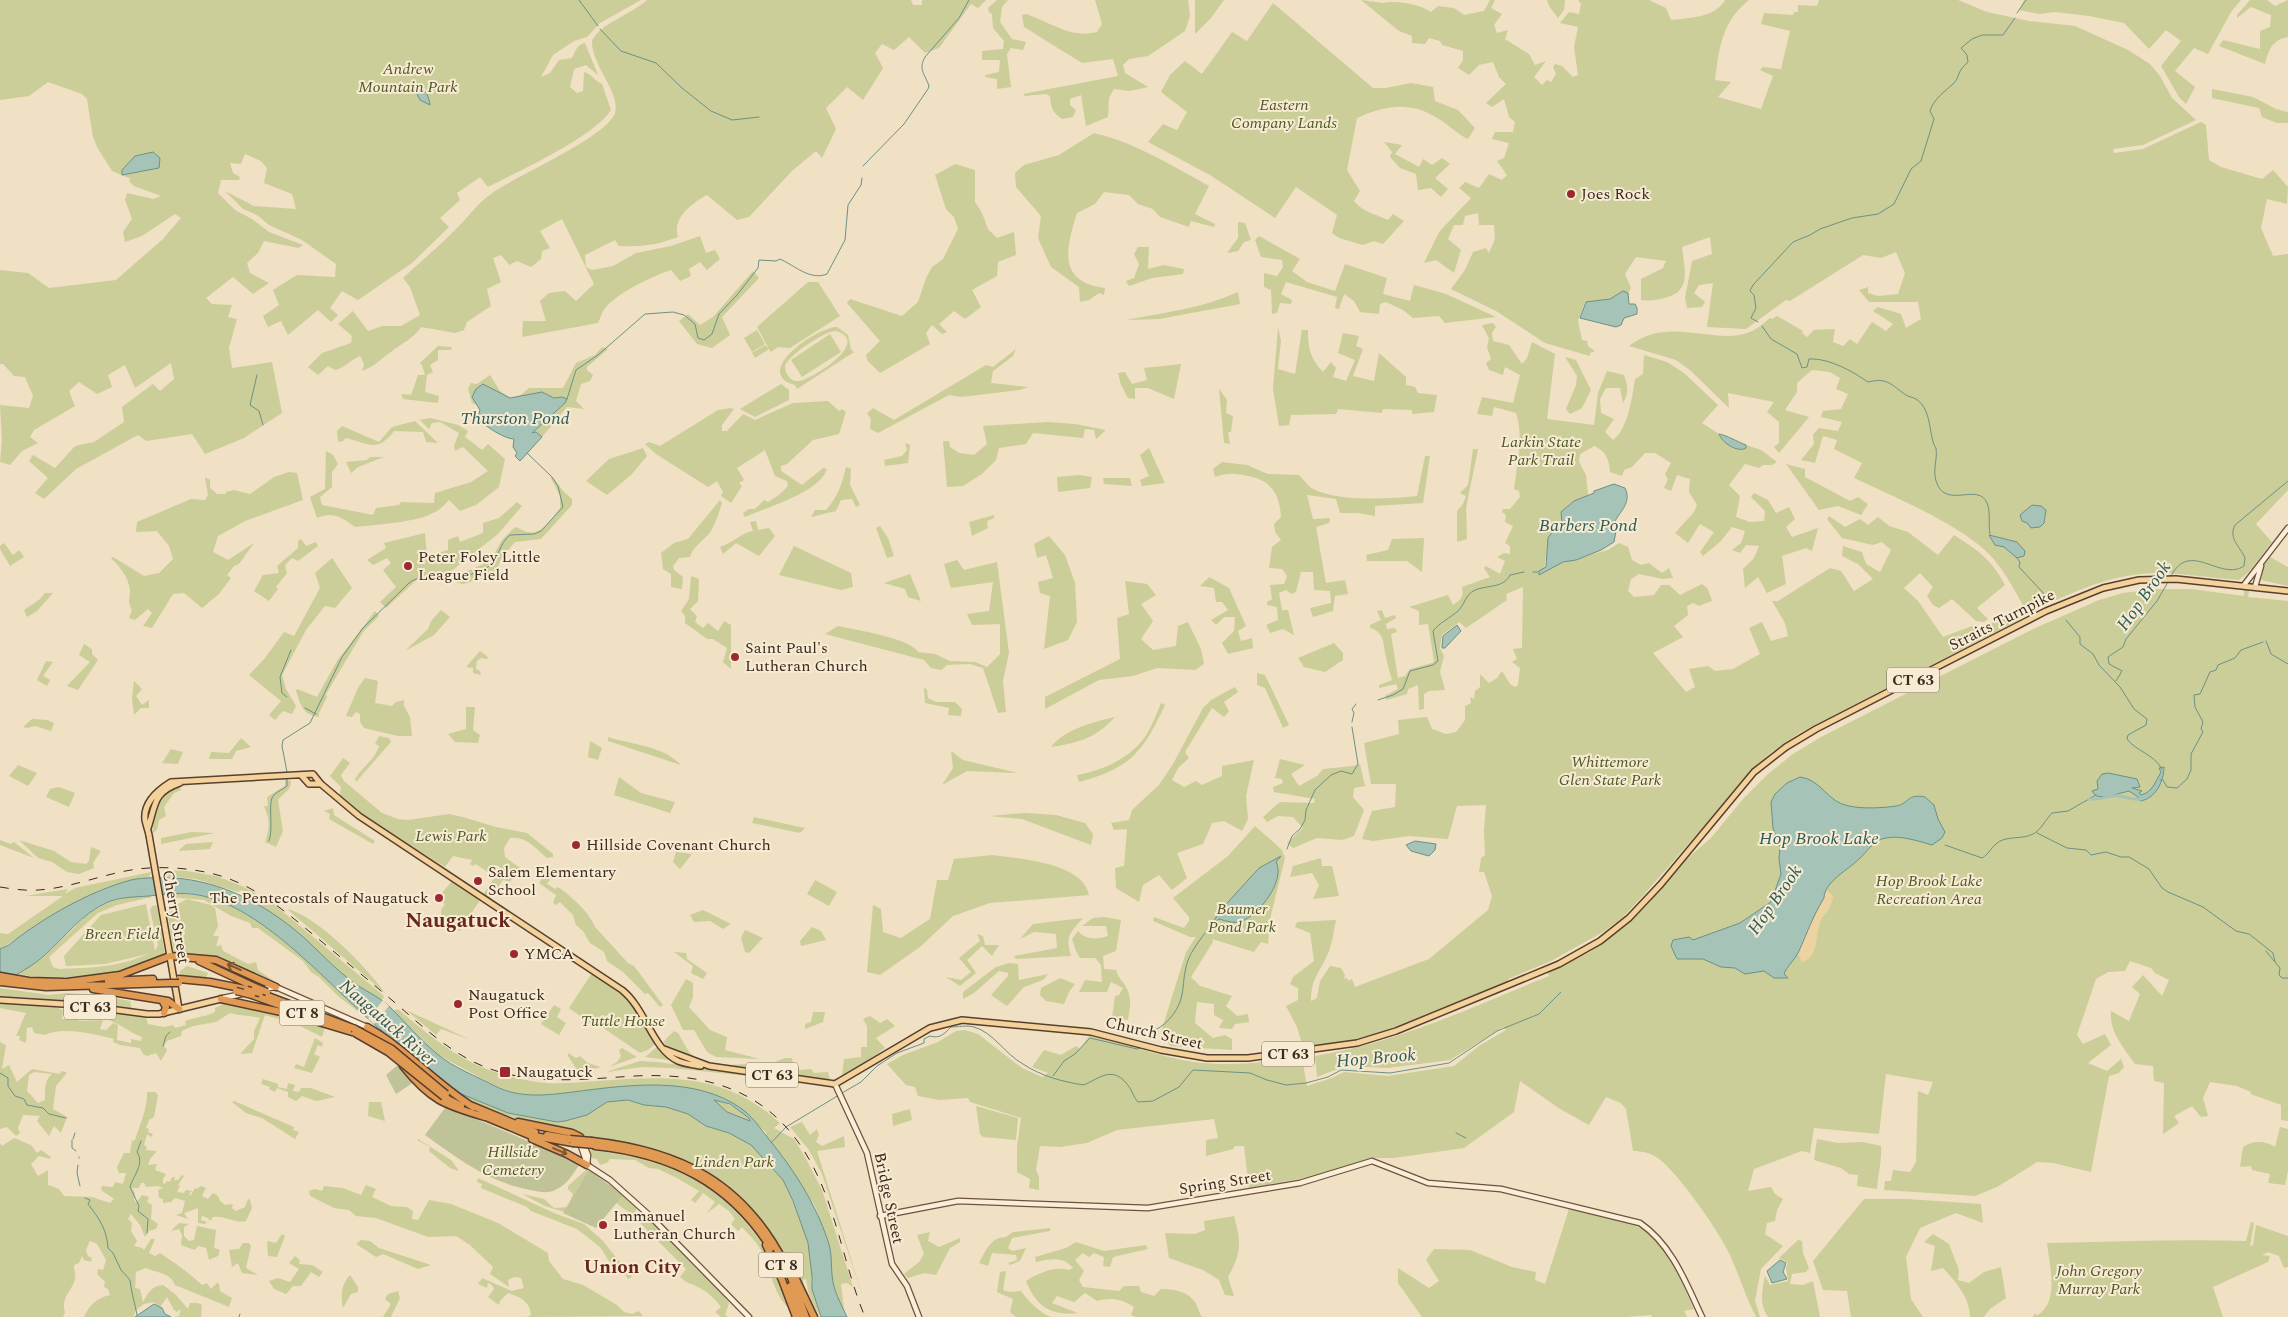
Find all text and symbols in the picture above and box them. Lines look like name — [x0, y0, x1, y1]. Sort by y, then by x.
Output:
park label: Andrew Mountain Park — [358, 57, 458, 99]
park label: Eastern Company Lands — [1231, 93, 1337, 135]
place label: Joes Rock — [1581, 182, 1650, 206]
marker: Joes Rock — [1565, 188, 1577, 200]
water label: Thurston Pond — [460, 405, 570, 432]
park label: Larkin State Park Trail — [1501, 430, 1581, 472]
water label: Barbers Pond — [1539, 512, 1637, 539]
place label: Peter Foley Little League Field — [418, 545, 540, 587]
water label: Hop Brook — [2110, 555, 2178, 636]
marker: Peter Foley Little League Field — [402, 560, 414, 572]
street label: Straits Turnpike — [1945, 583, 2059, 657]
place label: Saint Paul's Lutheran Church — [745, 636, 868, 678]
marker: Saint Paul's Lutheran Church — [729, 651, 741, 663]
road number: CT 63 — [1887, 668, 1939, 692]
park label: Whittemore Glen State Park — [1559, 750, 1662, 792]
park label: Lewis Park — [415, 824, 487, 848]
water label: Hop Brook Lake — [1759, 825, 1879, 852]
place label: Hillside Covenant Church — [586, 833, 771, 857]
marker: Hillside Covenant Church — [570, 839, 582, 851]
water label: Hop Brook — [1741, 859, 1809, 940]
place label: Salem Elementary School — [488, 860, 617, 902]
street label: Cherry Street — [156, 868, 196, 966]
park label: Hop Brook Lake Recreation Area — [1876, 869, 1982, 911]
marker: Salem Elementary School — [472, 875, 484, 887]
place label: The Pentecostals of Naugatuck — [210, 886, 429, 910]
marker: The Pentecostals of Naugatuck — [433, 892, 445, 904]
park label: Baumer Pond Park — [1208, 897, 1277, 939]
district label: Naugatuck — [405, 905, 511, 937]
park label: Breen Field — [84, 922, 160, 946]
place label: YMCA — [524, 942, 574, 966]
marker: YMCA — [508, 948, 520, 960]
one-way arrow — [227, 962, 242, 971]
water label: Naugatuck River — [333, 973, 444, 1074]
place label: Naugatuck Post Office — [468, 983, 547, 1025]
road number: CT 63 — [64, 994, 116, 1020]
marker: Naugatuck Post Office — [452, 998, 464, 1010]
road number: CT 8 — [280, 1000, 324, 1026]
park label: Tuttle House — [581, 1009, 665, 1033]
street label: Church Street — [1103, 1010, 1205, 1056]
water label: Hop Brook — [1335, 1041, 1418, 1075]
road number: CT 63 — [1262, 1042, 1314, 1066]
place label: Naugatuck — [516, 1060, 593, 1084]
road number: CT 63 — [746, 1062, 798, 1088]
marker: Naugatuck — [498, 1065, 512, 1079]
park label: Hillside Cemetery — [482, 1140, 544, 1182]
one-way arrow — [552, 1146, 567, 1156]
park label: Linden Park — [694, 1150, 775, 1174]
street label: Bridge Street — [868, 1150, 910, 1246]
street label: Spring Street — [1177, 1163, 1273, 1201]
place label: Immanuel Lutheran Church — [613, 1204, 736, 1246]
marker: Immanuel Lutheran Church — [597, 1219, 609, 1231]
road number: CT 8 — [758, 1252, 804, 1278]
district label: Union City — [584, 1253, 681, 1282]
park label: John Gregory Murray Park — [2055, 1259, 2142, 1301]

